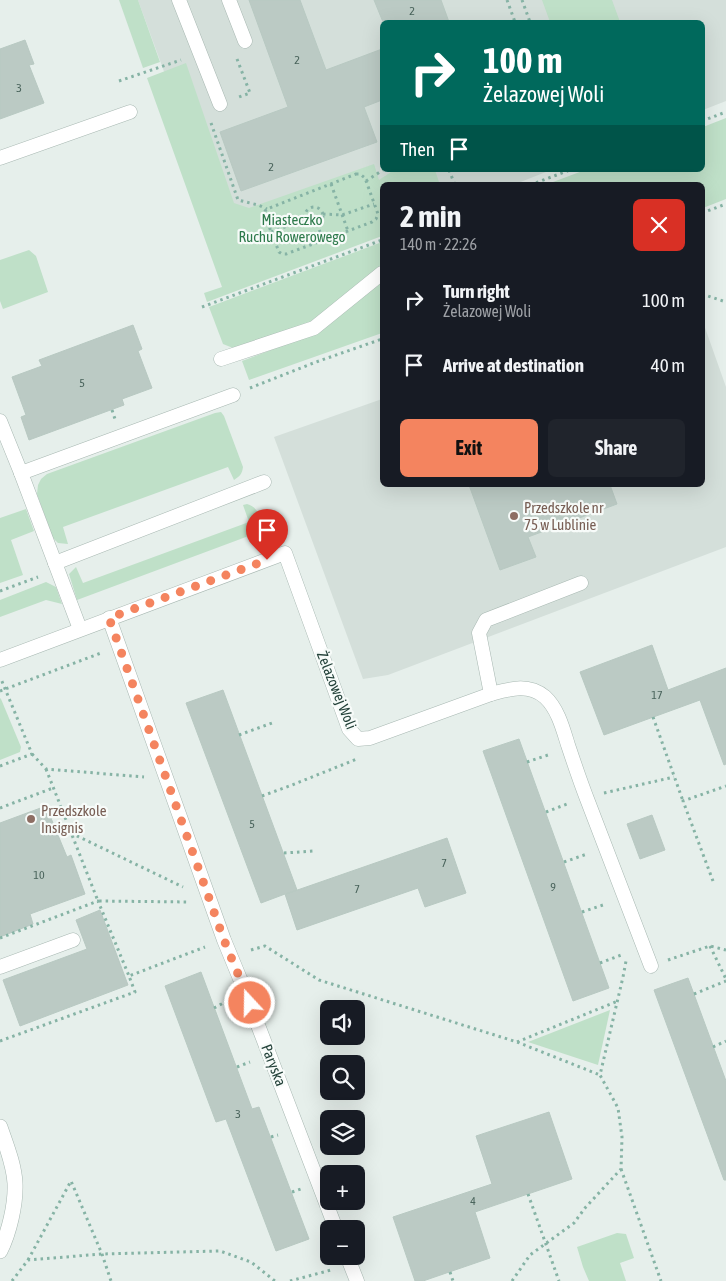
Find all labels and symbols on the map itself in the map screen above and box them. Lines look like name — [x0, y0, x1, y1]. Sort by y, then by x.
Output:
house number: 2 — [409, 4, 415, 18]
house number: 2 — [294, 53, 300, 67]
house number: 3 — [16, 81, 22, 95]
house number: 2 — [268, 160, 274, 174]
park label: Miasteczko Ruchu Rowerowego — [238, 211, 346, 245]
house number: 5 — [79, 376, 85, 390]
place label: Przedszkole nr 75 w Lublinie — [524, 499, 604, 533]
pin — [246, 509, 288, 560]
marker: Przedszkole nr 75 w Lublinie — [508, 510, 520, 522]
street label: Żelazowej Woli — [314, 648, 360, 732]
house number: 17 — [651, 688, 663, 702]
place label: Przedszkole Insignis — [41, 802, 107, 836]
marker: Przedszkole Insignis — [25, 813, 37, 825]
house number: 5 — [249, 817, 255, 831]
house number: 7 — [441, 856, 447, 870]
house number: 10 — [33, 868, 45, 882]
house number: 9 — [550, 880, 556, 894]
house number: 7 — [354, 882, 360, 896]
position arrow — [223, 976, 275, 1028]
street label: Paryska — [258, 1042, 290, 1088]
house number: 3 — [235, 1107, 241, 1121]
house number: 4 — [470, 1194, 476, 1208]

